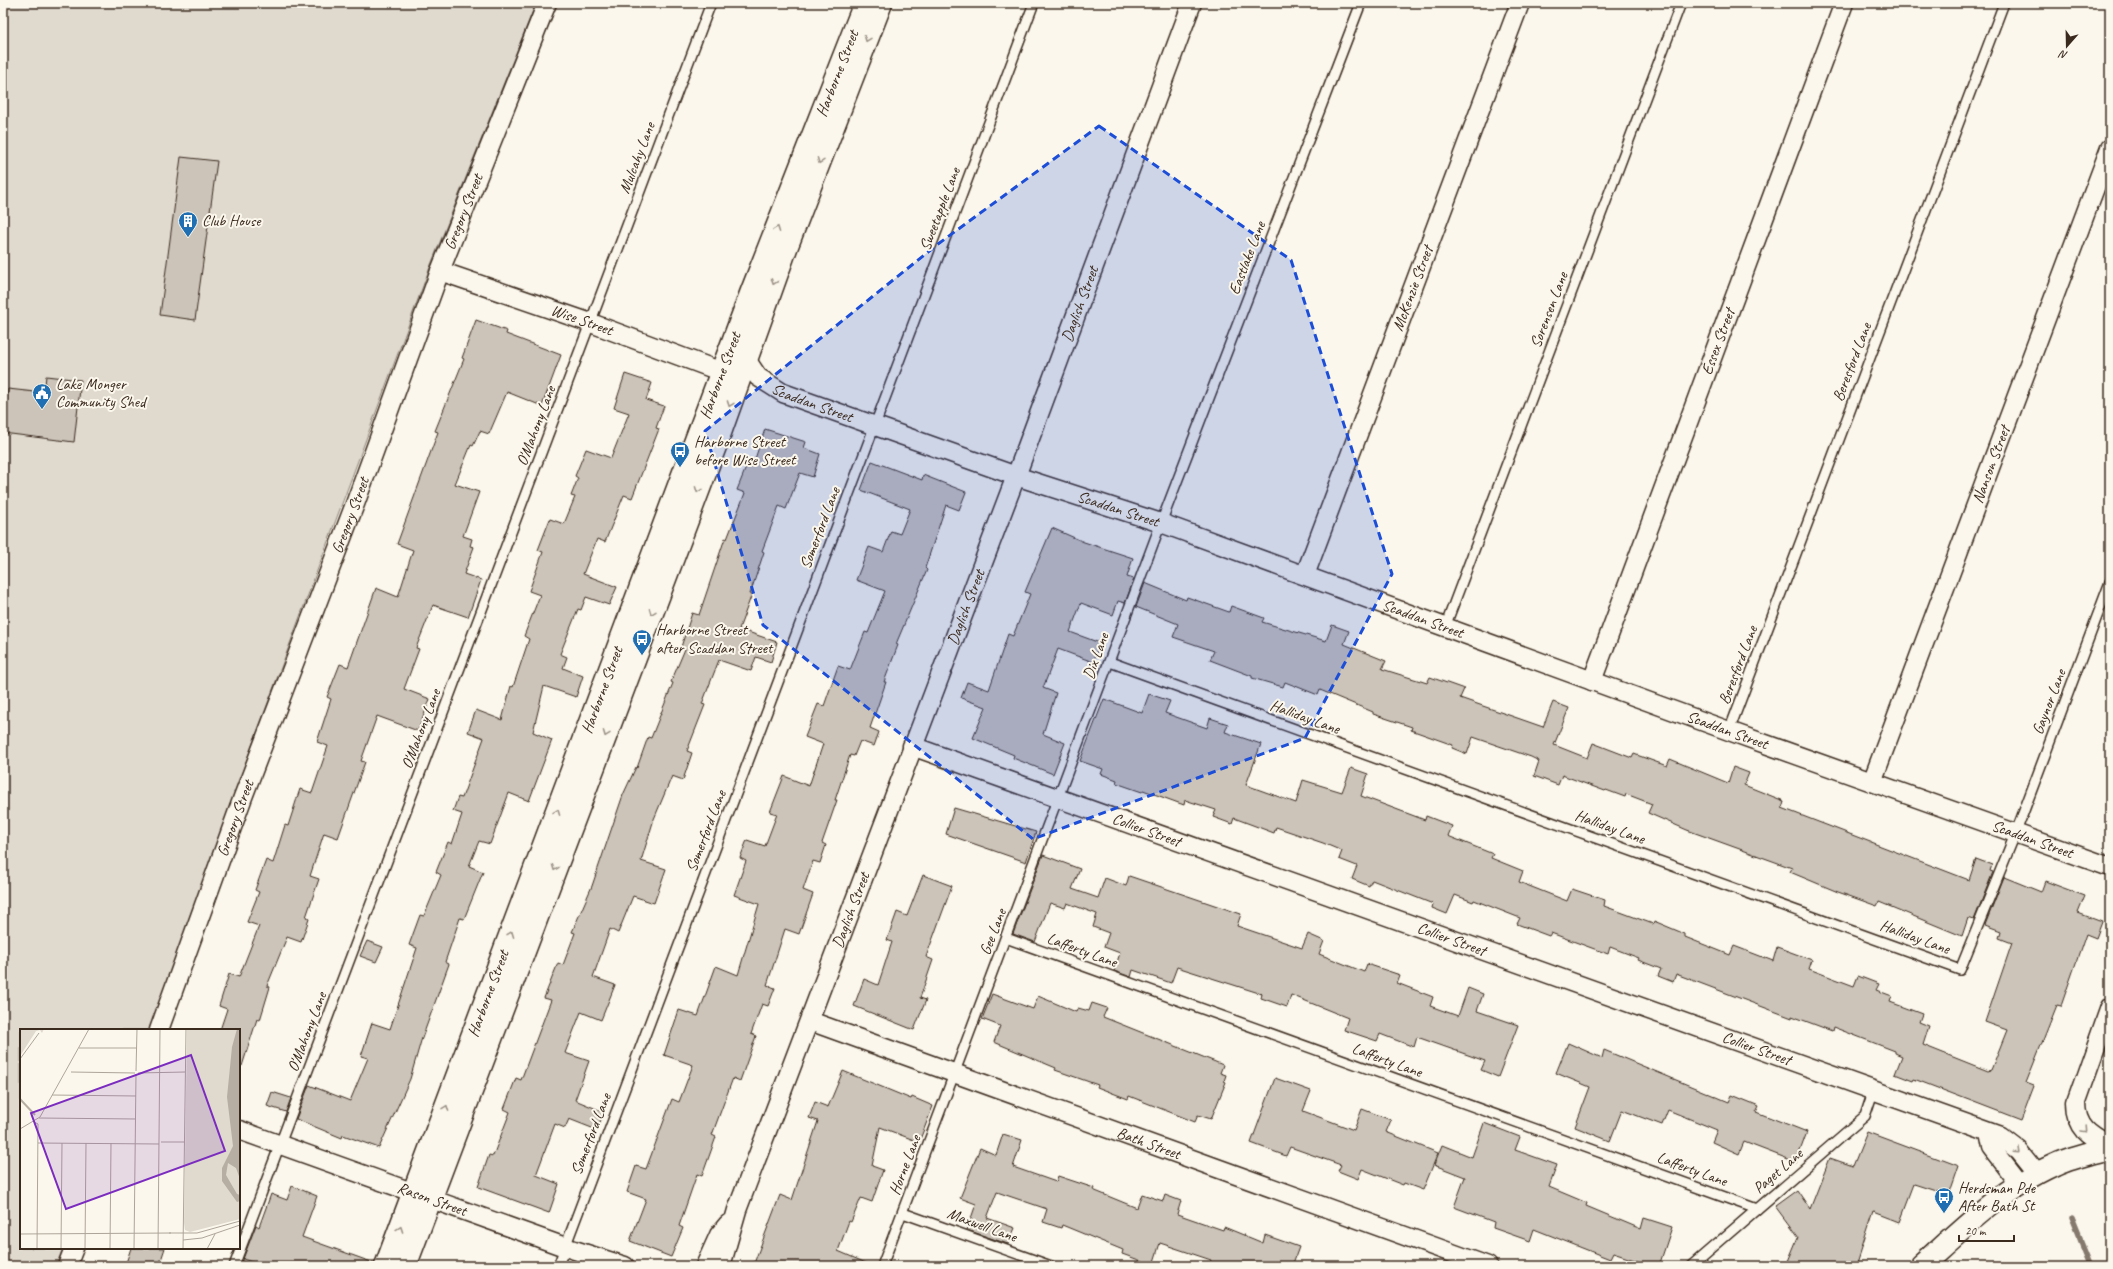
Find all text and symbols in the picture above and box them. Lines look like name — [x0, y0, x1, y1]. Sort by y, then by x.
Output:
street label: Harborne Street — [811, 26, 864, 120]
north arrow — [2047, 26, 2087, 66]
one-way arrow — [864, 36, 872, 43]
text: N — [2056, 47, 2069, 63]
street label: Mulcahy Lane — [614, 118, 660, 196]
one-way arrow — [817, 157, 825, 164]
street label: Sweetapple Lane — [915, 163, 966, 253]
street label: Gregory Street — [440, 170, 488, 253]
building icon: Club House — [177, 210, 199, 238]
place label: Club House — [202, 211, 262, 231]
street label: Eastlake Lane — [1224, 217, 1271, 297]
one-way arrow — [772, 225, 780, 232]
street label: McKenzie Street — [1388, 241, 1439, 334]
street label: Daglish Street — [1057, 262, 1104, 344]
street label: Sorensen Lane — [1525, 268, 1573, 351]
one-way arrow — [770, 278, 778, 285]
street label: Wise Street — [548, 300, 617, 341]
street label: Essex Street — [1697, 303, 1740, 377]
street label: Beresford Lane — [1828, 318, 1877, 404]
street label: Harborne Street — [695, 328, 746, 422]
place label: Lake Monger Community Shed — [56, 374, 148, 412]
street label: Scaddan Street — [768, 378, 857, 428]
public building icon: Lake Monger Community Shed — [31, 382, 53, 410]
street label: O'Mahony Lane — [512, 382, 561, 469]
one-way arrow — [726, 401, 735, 408]
street label: Nanson Street — [1968, 421, 2016, 506]
place label: Harborne Street before Wise Street — [694, 432, 797, 470]
bus stop icon: Harborne Street before Wise Street — [669, 440, 691, 468]
street label: Gregory Street — [327, 473, 374, 556]
street label: Somerford Lane — [795, 483, 845, 572]
one-way arrow — [695, 487, 703, 494]
street label: Scaddan Street — [1075, 487, 1163, 532]
street label: Daglish Street — [943, 565, 990, 648]
street label: Scaddan Street — [1380, 595, 1468, 643]
one-way arrow — [649, 608, 657, 615]
place label: Harborne Street after Scaddan Street — [656, 620, 774, 658]
street label: Beresford Lane — [1714, 621, 1763, 707]
bus stop icon: Harborne Street after Scaddan Street — [631, 628, 653, 656]
street label: Dix Lane — [1078, 629, 1114, 682]
street label: Harborne Street — [577, 643, 628, 736]
street label: Gaynor Lane — [2027, 665, 2071, 737]
street label: O'Mahony Lane — [397, 685, 446, 772]
street label: Halliday Lane — [1267, 695, 1344, 739]
street label: Scaddan Street — [1684, 706, 1772, 755]
one-way arrow — [603, 730, 611, 737]
street label: Gregory Street — [212, 776, 259, 859]
street label: Somerford Lane — [681, 786, 731, 875]
street label: Halliday Lane — [1572, 805, 1649, 849]
one-way arrow — [552, 809, 561, 816]
street label: Collier Street — [1109, 809, 1186, 852]
street label: Scaddan Street — [1989, 816, 2077, 864]
one-way arrow — [552, 865, 560, 872]
street label: Daglish Street — [828, 868, 875, 951]
street label: Gee Lane — [975, 904, 1012, 958]
street label: Halliday Lane — [1877, 915, 1954, 959]
street label: Collier Street — [1414, 918, 1491, 962]
street label: Lafferty Lane — [1044, 928, 1121, 973]
one-way arrow — [507, 930, 515, 937]
street label: Harborne Street — [463, 946, 514, 1040]
street label: O'Mahony Lane — [283, 988, 332, 1075]
street label: Collier Street — [1720, 1027, 1796, 1071]
inset map — [20, 1029, 240, 1249]
street label: Lafferty Lane — [1349, 1038, 1426, 1083]
street label: Somerford Lane — [566, 1089, 616, 1178]
one-way arrow — [441, 1104, 449, 1111]
street label: Bath Street — [1114, 1123, 1185, 1165]
one-way arrow — [2080, 1125, 2088, 1133]
street label: Horne Lane — [884, 1131, 926, 1198]
street label: Paget Lane — [1749, 1143, 1808, 1198]
one-way arrow — [2012, 1144, 2020, 1152]
street label: Lafferty Lane — [1654, 1147, 1731, 1192]
street label: Rason Street — [395, 1178, 471, 1221]
place label: Herdsman Pde After Bath St — [1958, 1178, 2037, 1216]
bus stop icon: Herdsman Pde After Bath St — [1933, 1186, 1955, 1214]
street label: Maxwell Lane — [945, 1203, 1021, 1247]
scale bar — [1959, 1217, 2014, 1243]
text: 20 m — [1965, 1223, 1987, 1239]
one-way arrow — [396, 1226, 404, 1233]

